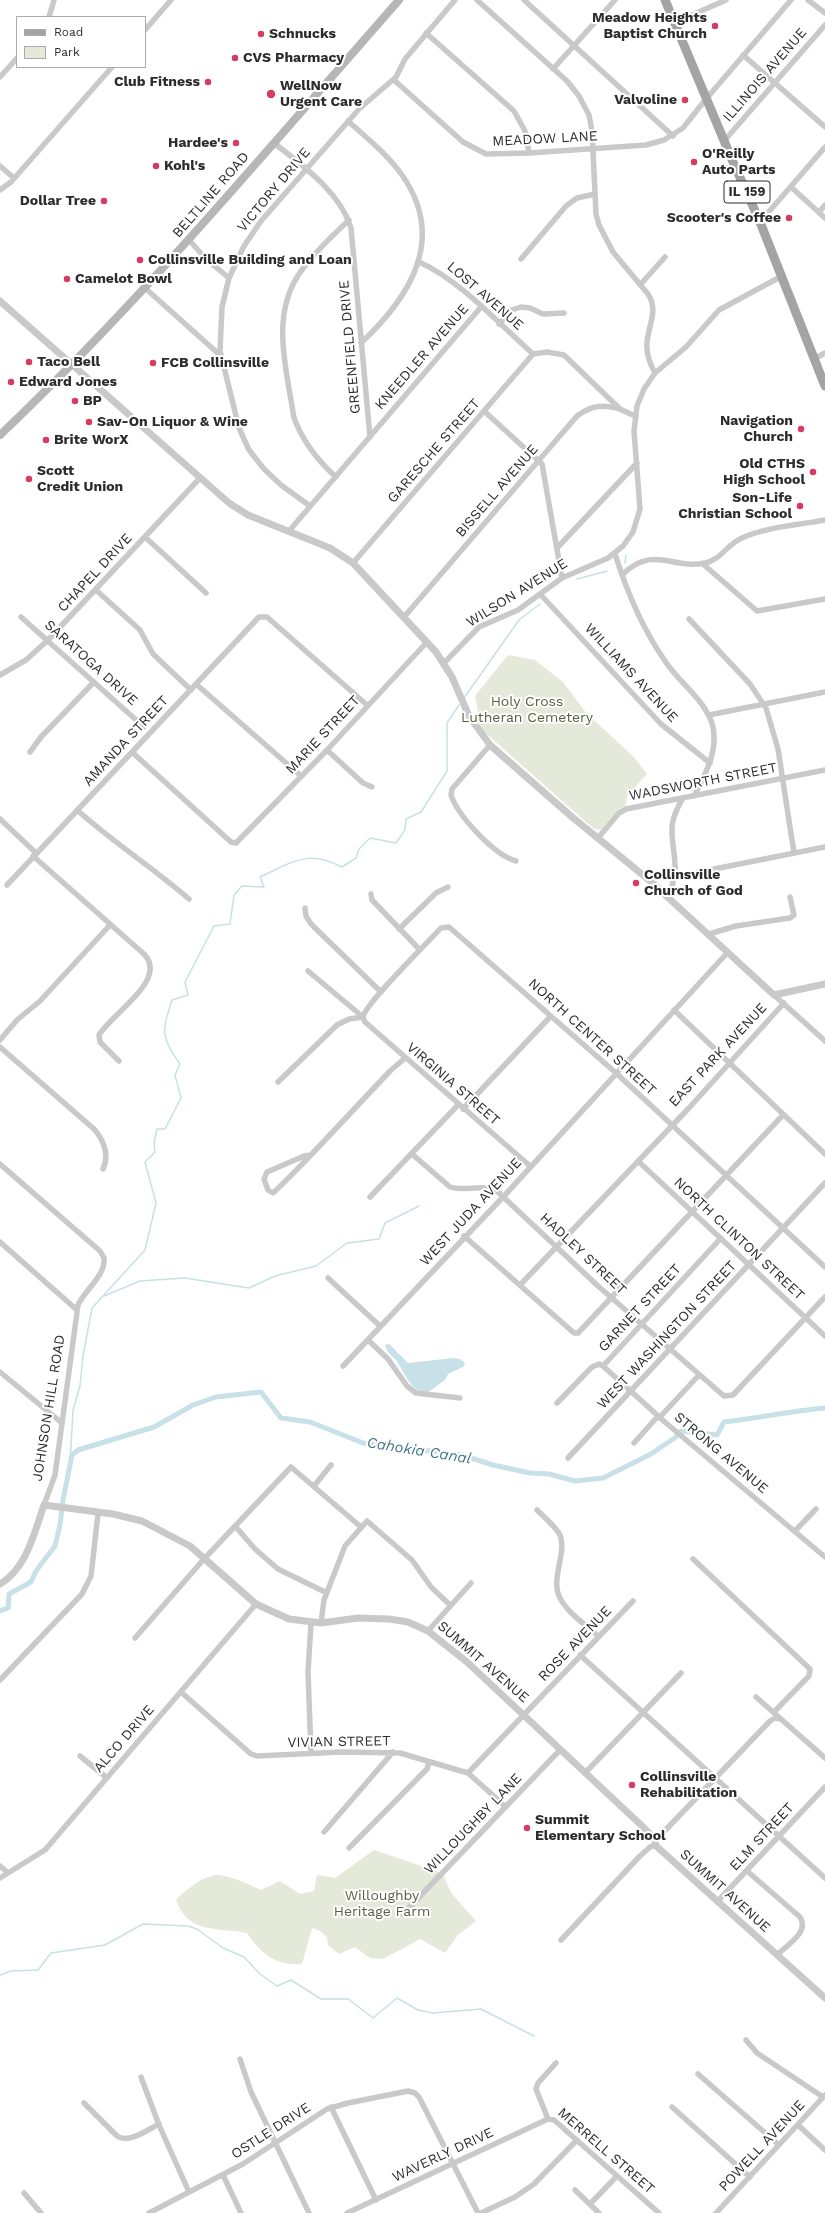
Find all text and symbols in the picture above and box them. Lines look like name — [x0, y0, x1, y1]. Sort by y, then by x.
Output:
place label: Meadow Heights Baptist Church — [592, 10, 707, 42]
legend — [16, 16, 146, 68]
marker: Meadow Heights Baptist Church — [710, 21, 720, 31]
text: Road — [54, 25, 83, 39]
street label: ILLINOIS AVENUE — [720, 25, 810, 125]
place label: Schnucks — [269, 26, 336, 42]
marker: Schnucks — [256, 29, 266, 39]
text: Park — [54, 45, 80, 59]
place label: CVS Pharmacy — [243, 50, 344, 66]
marker: CVS Pharmacy — [230, 53, 240, 63]
place label: Club Fitness — [114, 74, 200, 90]
marker: Club Fitness — [203, 77, 213, 87]
place label: WellNow Urgent Care — [280, 78, 362, 110]
marker: WellNow Urgent Care — [265, 88, 277, 100]
place label: Valvoline — [614, 92, 677, 108]
marker: Valvoline — [680, 95, 690, 105]
street label: MEADOW LANE — [492, 128, 598, 150]
place label: Hardee's — [168, 135, 228, 151]
marker: Hardee's — [231, 138, 241, 148]
street label: VICTORY DRIVE — [234, 144, 314, 236]
place label: O'Reilly Auto Parts — [702, 146, 775, 178]
street label: BELTLINE ROAD — [169, 149, 253, 241]
marker: O'Reilly Auto Parts — [689, 157, 699, 167]
place label: Kohl's — [164, 158, 205, 174]
marker: Kohl's — [151, 161, 161, 171]
road number: IL 159 — [724, 181, 770, 203]
place label: Dollar Tree — [20, 193, 96, 209]
marker: Dollar Tree — [99, 196, 109, 206]
place label: Scooter's Coffee — [667, 210, 781, 226]
marker: Scooter's Coffee — [784, 213, 794, 223]
place label: Collinsville Building and Loan — [148, 252, 352, 268]
marker: Collinsville Building and Loan — [135, 255, 145, 265]
street label: LOST AVENUE — [443, 258, 527, 334]
place label: Camelot Bowl — [75, 271, 172, 287]
marker: Camelot Bowl — [62, 274, 72, 284]
street label: GREENFIELD DRIVE — [336, 280, 364, 414]
street label: KNEEDLER AVENUE — [372, 301, 472, 413]
place label: Taco Bell — [37, 354, 100, 370]
place label: FCB Collinsville — [161, 355, 269, 371]
marker: Taco Bell — [24, 357, 34, 367]
marker: FCB Collinsville — [148, 358, 158, 368]
place label: Edward Jones — [19, 374, 117, 390]
marker: Edward Jones — [6, 377, 16, 387]
place label: BP — [83, 393, 102, 409]
street label: GARESCHE STREET — [384, 395, 484, 507]
marker: BP — [70, 396, 80, 406]
place label: Navigation Church — [720, 413, 793, 446]
place label: Sav-On Liquor & Wine — [97, 414, 248, 430]
marker: Sav-On Liquor & Wine — [84, 417, 94, 427]
marker: Navigation Church — [796, 424, 806, 434]
place label: Brite WorX — [54, 432, 129, 448]
marker: Brite WorX — [41, 435, 51, 445]
street label: BISSELL AVENUE — [452, 441, 542, 541]
place label: Old CTHS High School — [723, 456, 805, 488]
place label: Scott Credit Union — [37, 463, 123, 496]
marker: Old CTHS High School — [808, 467, 818, 477]
marker: Scott Credit Union — [24, 474, 34, 484]
place label: Son-Life Christian School — [678, 490, 792, 522]
marker: Son-Life Christian School — [795, 501, 805, 511]
street label: CHAPEL DRIVE — [54, 530, 136, 616]
street label: WILSON AVENUE — [463, 555, 571, 631]
street label: SARATOGA DRIVE — [41, 617, 141, 709]
street label: WILLIAMS AVENUE — [581, 620, 681, 726]
street label: AMANDA STREET — [80, 692, 172, 790]
street label: MARIE STREET — [282, 692, 364, 778]
park label: Holy Cross Lutheran Cemetery — [461, 694, 593, 726]
street label: WADSWORTH STREET — [628, 759, 778, 805]
place label: Collinsville Church of God — [644, 867, 743, 900]
marker: Collinsville Church of God — [631, 878, 641, 888]
street label: NORTH CENTER STREET — [525, 975, 659, 1099]
street label: EAST PARK AVENUE — [666, 1000, 770, 1110]
street label: VIRGINIA STREET — [403, 1039, 503, 1129]
street label: WEST JUDA AVENUE — [417, 1155, 525, 1269]
street label: NORTH CLINTON STREET — [670, 1174, 808, 1304]
street label: HADLEY STREET — [536, 1210, 630, 1298]
street label: WEST WASHINGTON STREET — [594, 1258, 740, 1412]
street label: GARNET STREET — [595, 1261, 685, 1355]
street label: JOHNSON HILL ROAD — [29, 1334, 69, 1482]
street label: STRONG AVENUE — [671, 1409, 771, 1497]
water label: Cahokia Canal — [366, 1434, 472, 1468]
street label: ROSE AVENUE — [535, 1603, 615, 1685]
street label: SUMMIT AVENUE — [434, 1618, 532, 1706]
street label: ALCO DRIVE — [90, 1702, 158, 1776]
street label: VIVIAN STREET — [287, 1733, 391, 1751]
place label: Collinsville Rehabilitation — [640, 1769, 737, 1802]
street label: WILLOUGHBY LANE — [421, 1770, 525, 1878]
marker: Collinsville Rehabilitation — [627, 1780, 637, 1790]
street label: ELM STREET — [726, 1800, 798, 1874]
place label: Summit Elementary School — [535, 1812, 666, 1844]
marker: Summit Elementary School — [522, 1823, 532, 1833]
street label: SUMMIT AVENUE — [676, 1846, 774, 1936]
park label: Willoughby Heritage Farm — [334, 1888, 430, 1920]
street label: POWELL AVENUE — [716, 2097, 808, 2195]
street label: OSTLE DRIVE — [228, 2099, 314, 2163]
street label: MERRELL STREET — [554, 2104, 658, 2198]
street label: WAVERLY DRIVE — [390, 2124, 496, 2186]

